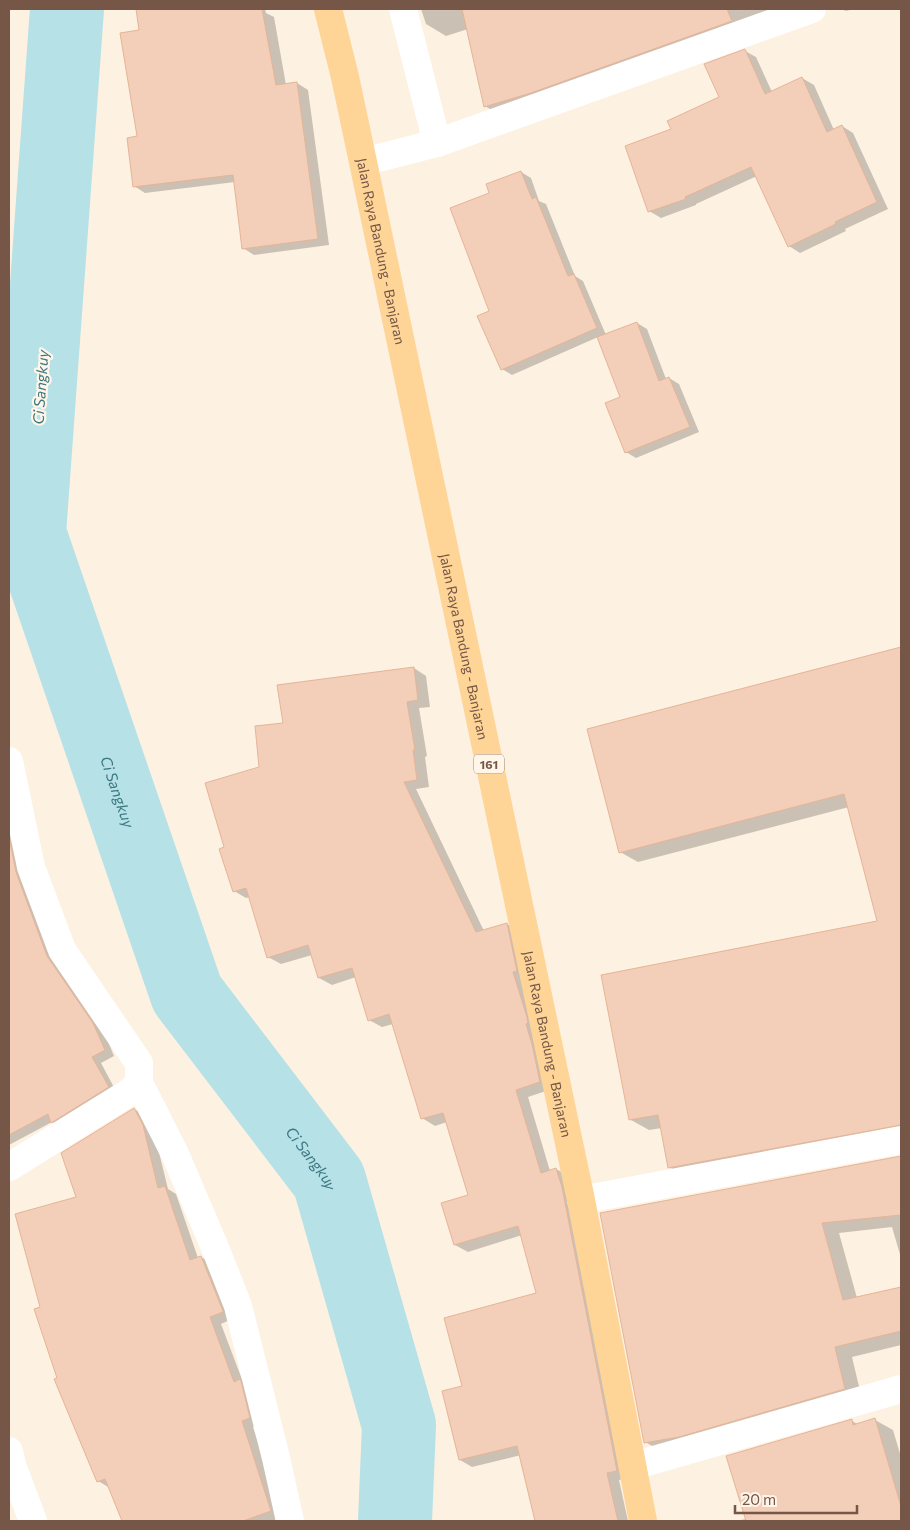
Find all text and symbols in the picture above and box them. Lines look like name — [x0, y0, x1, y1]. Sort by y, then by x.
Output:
street label: Jalan Raya Bandung - Banjaran — [354, 156, 410, 346]
water label: Ci Sangkuy — [28, 348, 52, 425]
street label: Jalan Raya Bandung - Banjaran — [437, 552, 493, 741]
water label: Ci Sangkuy — [97, 754, 139, 831]
road number: 161 — [474, 754, 504, 774]
street label: Jalan Raya Bandung - Banjaran — [520, 949, 576, 1139]
water label: Ci Sangkuy — [282, 1123, 341, 1193]
scale bar — [735, 1482, 858, 1514]
text: 20 m — [742, 1490, 776, 1508]

